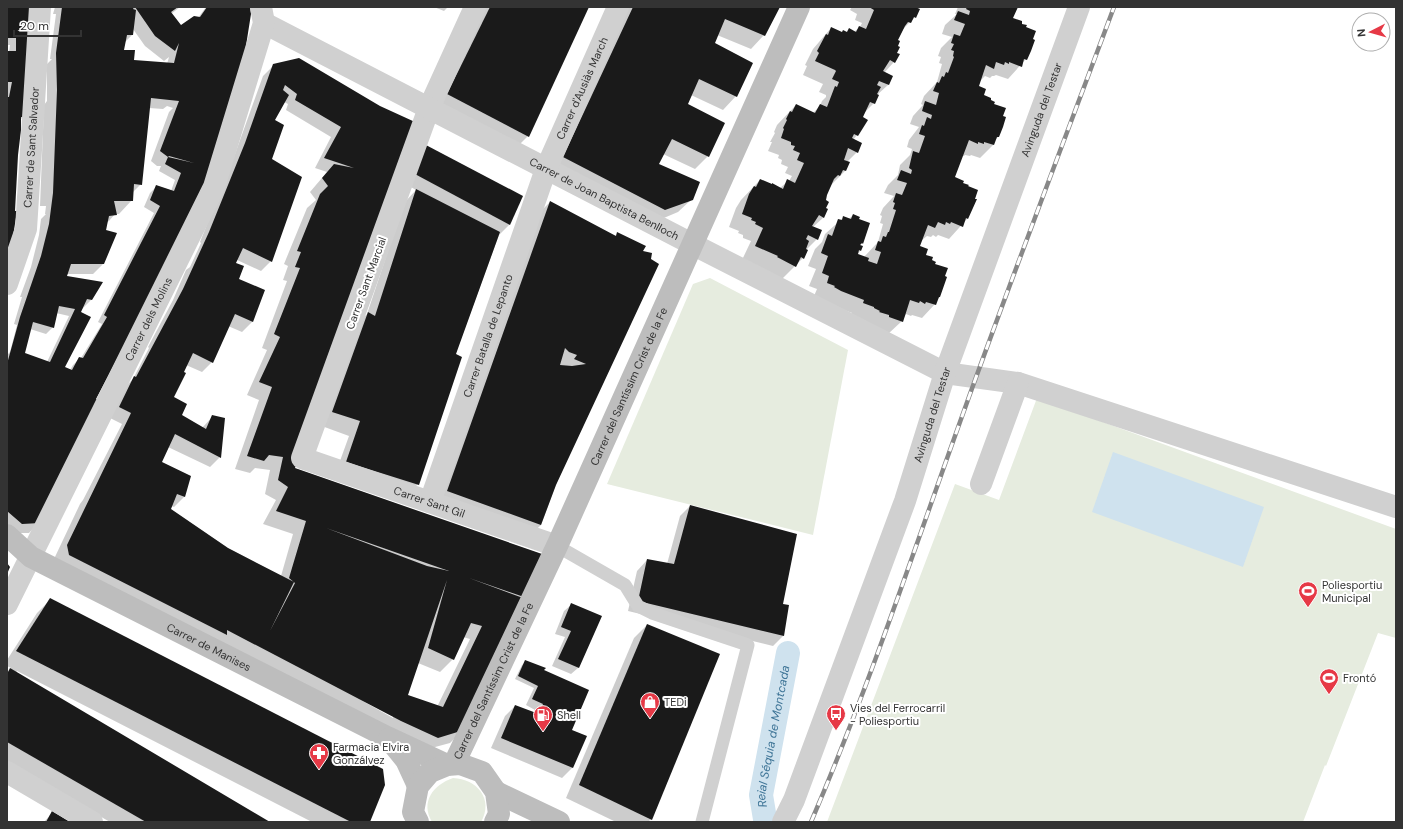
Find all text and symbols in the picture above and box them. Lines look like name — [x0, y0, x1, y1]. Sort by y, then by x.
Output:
scale bar — [14, 12, 81, 38]
north arrow — [1351, 12, 1391, 52]
text: 20 m — [20, 18, 49, 34]
text: N — [1354, 28, 1368, 38]
street label: Carrer d'Ausiàs March — [553, 35, 611, 142]
street label: Avinguda del Testar — [1018, 61, 1065, 159]
street label: Carrer de Sant Salvador — [20, 87, 42, 208]
street label: Carrer de Joan Baptista Benlloch — [527, 154, 682, 243]
street label: Carrer Sant Marcial — [343, 235, 389, 331]
street label: Carrer Batalla de Lepanto — [460, 272, 516, 399]
street label: Carrer dels Molins — [122, 275, 175, 363]
street label: Carrer del Santíssim Crist de la Fe — [587, 305, 670, 468]
street label: Avinguda del Testar — [910, 365, 954, 464]
street label: Carrer Sant Gil — [392, 483, 467, 521]
place label: Poliesportiu Municipal — [1322, 578, 1382, 605]
sports icon: Poliesportiu Municipal — [1297, 580, 1319, 608]
street label: Carrer del Santíssim Crist de la Fe — [450, 600, 536, 762]
street label: Carrer de Manises — [164, 620, 254, 674]
water label: Reial Séquia de Montcada — [753, 664, 794, 809]
sports icon: Frontó — [1318, 667, 1340, 695]
place label: Frontó — [1343, 671, 1376, 685]
shop icon: TEDi — [639, 691, 661, 719]
place label: TEDi — [664, 695, 687, 709]
place label: Vies del Ferrocarril - Poliesportiu — [850, 701, 945, 728]
bus stop icon: Vies del Ferrocarril - Poliesportiu — [825, 703, 847, 731]
fuel station icon: Shell — [532, 704, 554, 732]
place label: Shell — [557, 708, 581, 722]
place label: Farmacia Elvira Gonzálvez — [333, 740, 409, 767]
pharmacy icon: Farmacia Elvira Gonzálvez — [308, 742, 330, 770]

